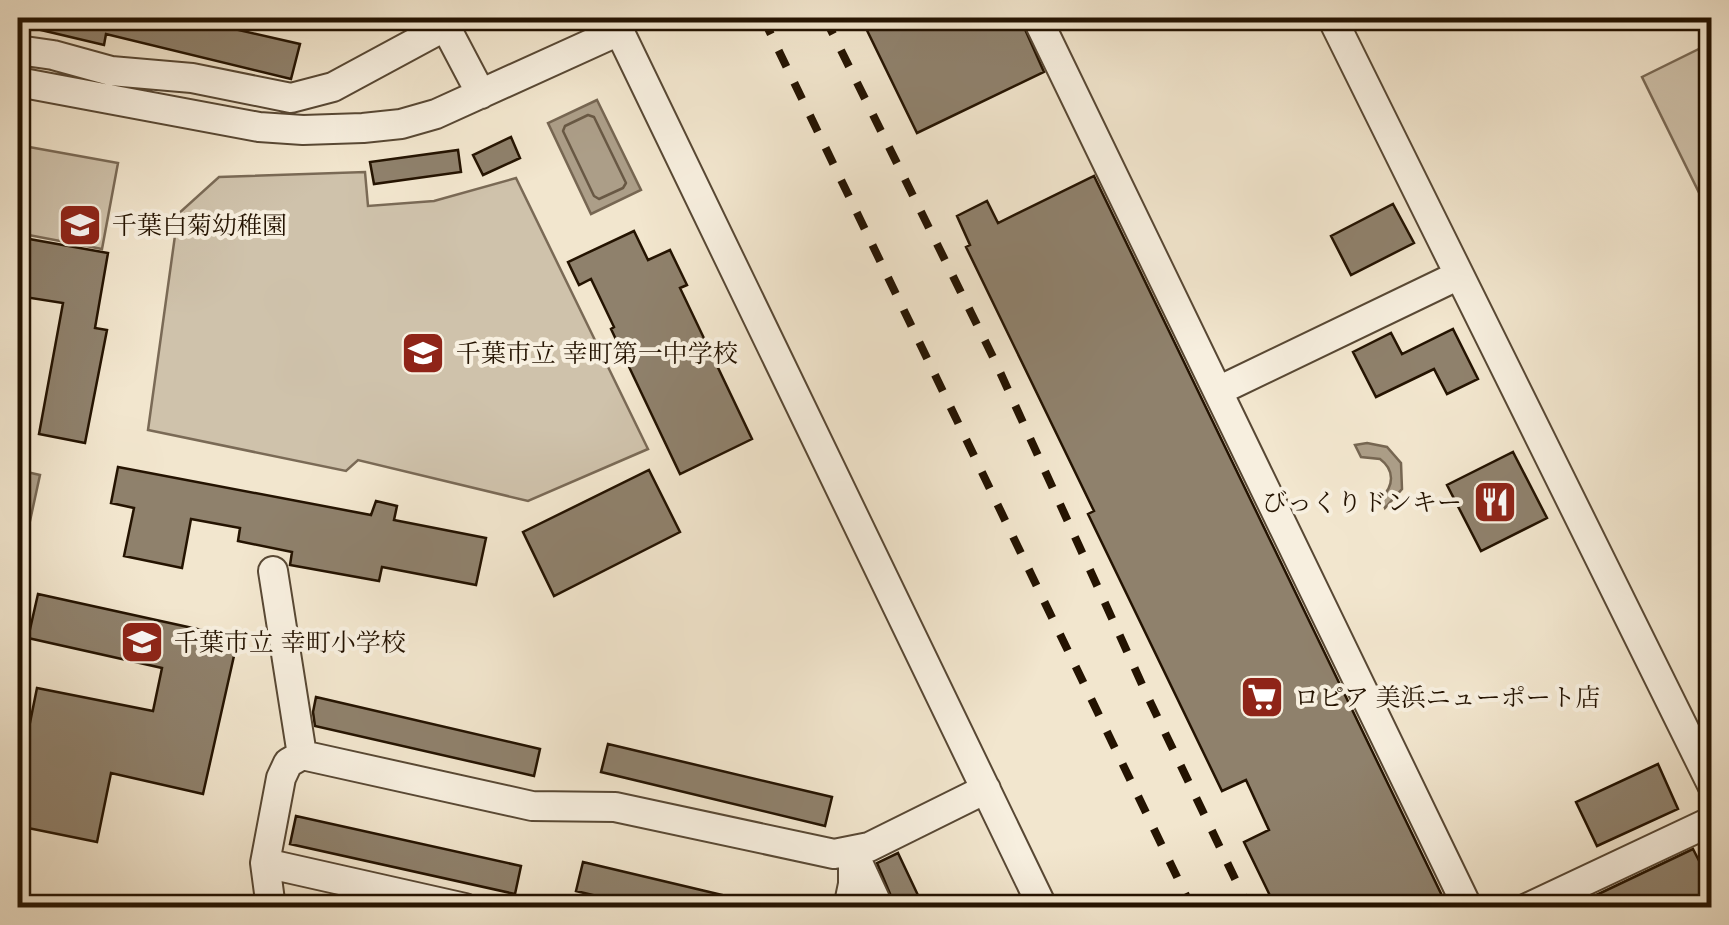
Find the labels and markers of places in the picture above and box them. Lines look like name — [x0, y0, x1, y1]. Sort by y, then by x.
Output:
school or university icon: 千葉白菊幼稚園 — [57, 202, 103, 248]
place label: 千葉白菊幼稚園 — [112, 210, 287, 241]
school or university icon: 千葉市立 幸町第一中学校 — [400, 330, 446, 376]
place label: 千葉市立 幸町第一中学校 — [456, 338, 738, 369]
restaurant icon: びっくりドンキー — [1472, 479, 1518, 525]
place label: びっくりドンキー — [1262, 487, 1462, 518]
school or university icon: 千葉市立 幸町小学校 — [119, 619, 165, 665]
place label: 千葉市立 幸町小学校 — [174, 627, 406, 658]
supermarket icon: ロピア 美浜ニューポート店 — [1239, 674, 1285, 720]
place label: ロピア 美浜ニューポート店 — [1294, 682, 1601, 713]

